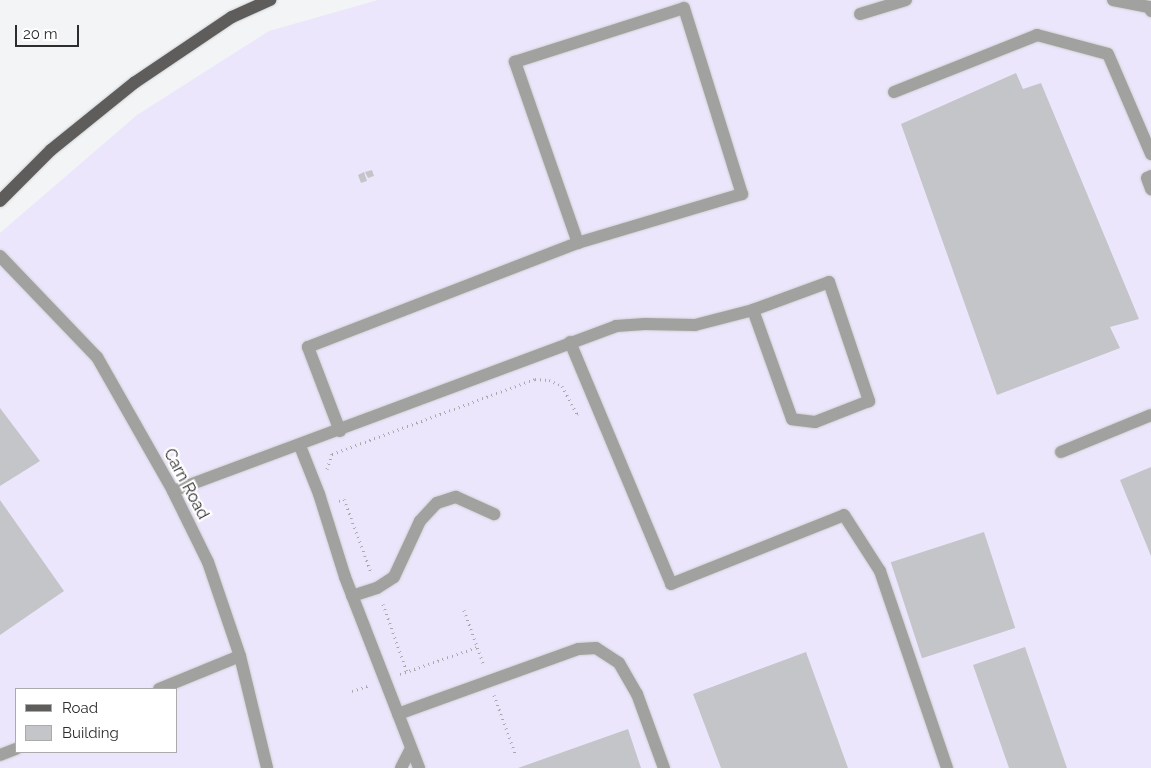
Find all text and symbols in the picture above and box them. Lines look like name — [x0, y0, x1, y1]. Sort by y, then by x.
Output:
scale bar — [18, 15, 81, 47]
text: 20 m — [23, 25, 58, 43]
street label: Carn Road — [159, 445, 213, 523]
legend — [15, 688, 178, 753]
text: Road — [62, 699, 98, 717]
text: Building — [62, 724, 119, 742]

